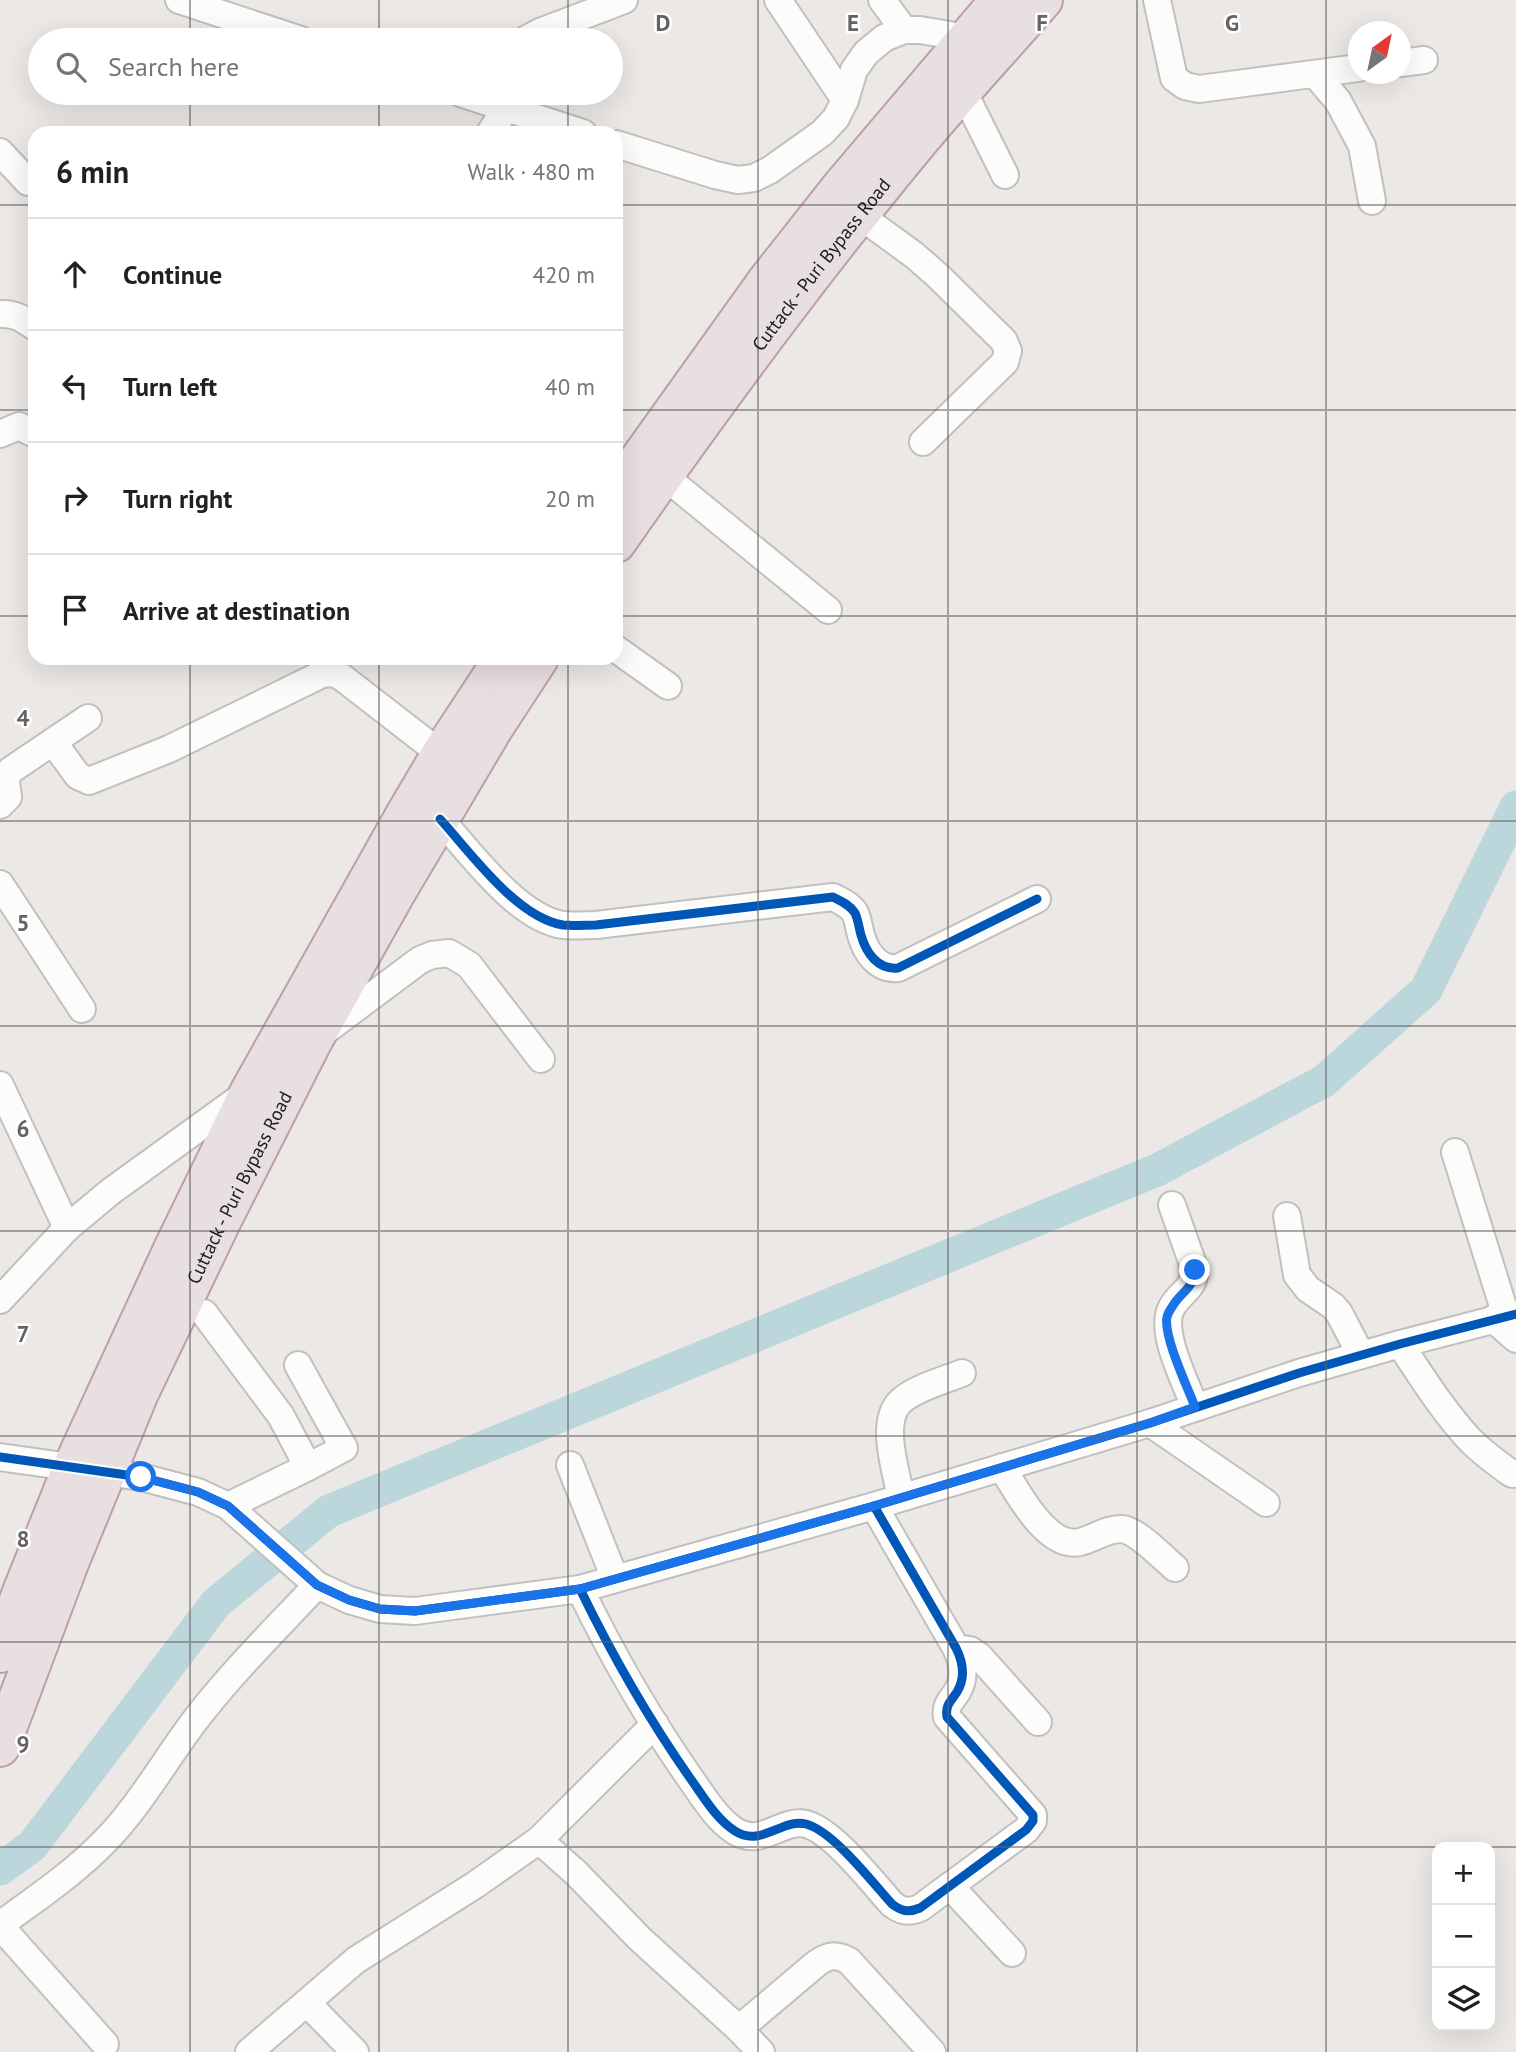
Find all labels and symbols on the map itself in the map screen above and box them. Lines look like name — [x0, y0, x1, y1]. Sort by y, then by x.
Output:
text: D — [656, 8, 670, 37]
text: E — [847, 8, 859, 37]
text: F — [1036, 8, 1048, 37]
text: G — [1225, 8, 1239, 37]
north arrow — [1348, 21, 1411, 84]
street label: Cuttack - Puri Bypass Road — [746, 173, 896, 355]
text: 4 — [16, 703, 30, 732]
text: 5 — [16, 908, 30, 937]
street label: Cuttack - Puri Bypass Road — [181, 1087, 297, 1288]
text: 6 — [16, 1114, 30, 1143]
route end — [1179, 1254, 1210, 1285]
text: 7 — [16, 1319, 30, 1348]
route start — [125, 1461, 156, 1492]
text: 8 — [16, 1524, 30, 1553]
text: 9 — [16, 1729, 30, 1758]

